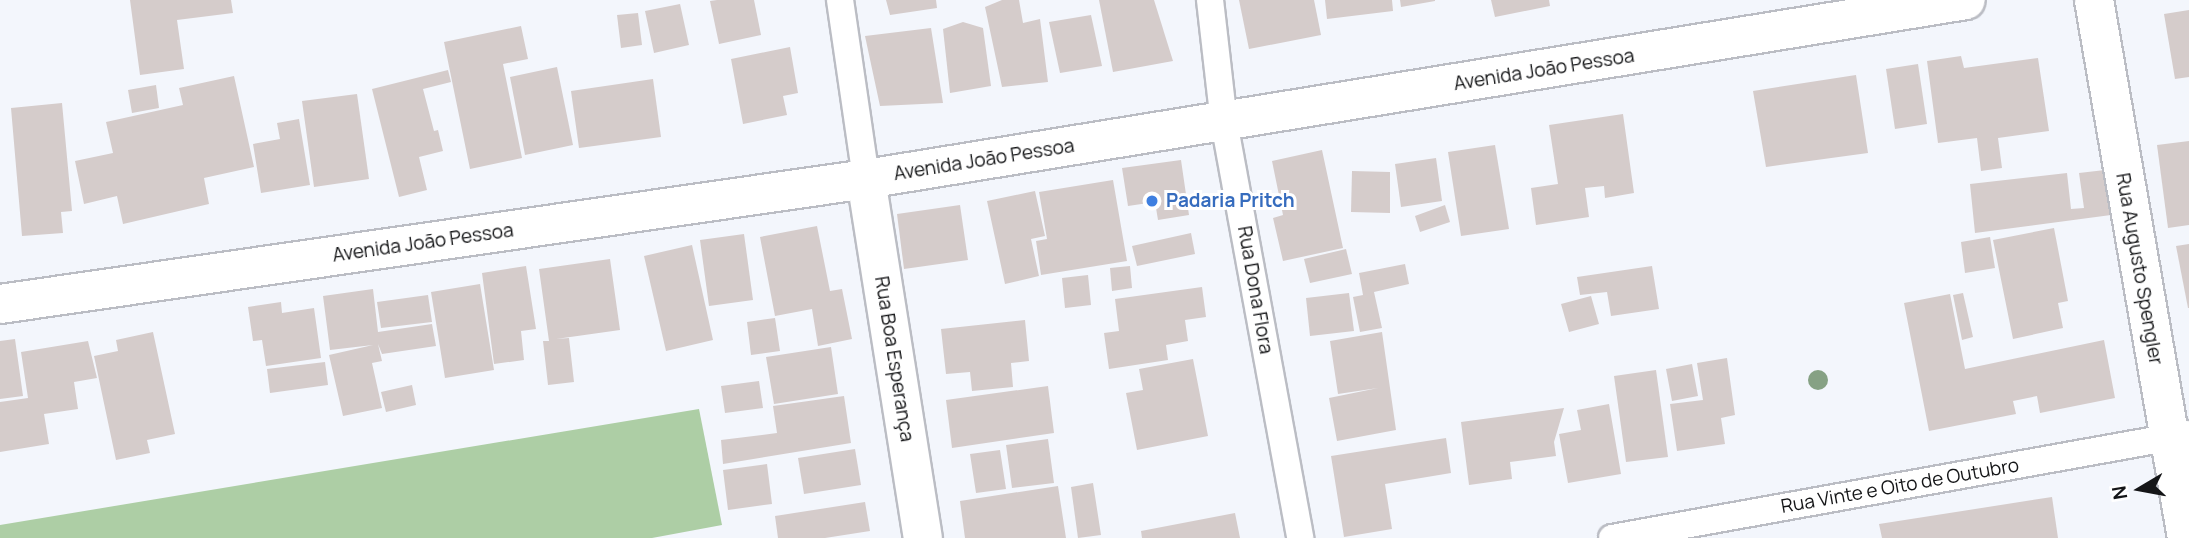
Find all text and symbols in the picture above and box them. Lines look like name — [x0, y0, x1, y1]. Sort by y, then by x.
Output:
street label: Avenida João Pessoa — [1452, 44, 1636, 96]
street label: Avenida João Pessoa — [892, 134, 1076, 186]
street label: Rua Augusto Spengler — [2111, 171, 2167, 367]
place label: Padaria Pritch — [1166, 190, 1295, 212]
marker: Padaria Pritch — [1144, 193, 1160, 209]
street label: Avenida João Pessoa — [331, 219, 515, 267]
street label: Rua Dona Flora — [1233, 224, 1277, 356]
street label: Rua Boa Esperança — [870, 275, 918, 443]
street label: Rua Vinte e Oito de Outubro — [1779, 454, 2021, 518]
north arrow — [2105, 454, 2175, 524]
text: N — [2105, 484, 2133, 502]

